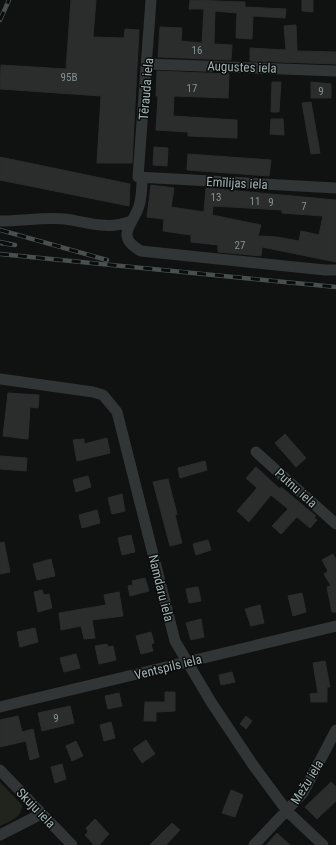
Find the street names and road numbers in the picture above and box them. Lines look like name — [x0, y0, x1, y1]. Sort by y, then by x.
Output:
street label: Tērauda iela — [136, 57, 156, 121]
street label: Augustes iela — [207, 58, 277, 76]
street label: Emīlijas iela — [206, 174, 268, 192]
street label: Putnu iela — [272, 465, 320, 511]
street label: Namdaru iela — [145, 553, 177, 623]
street label: Ventspils iela — [133, 651, 203, 683]
street label: Mežu iela — [288, 757, 326, 807]
street label: Skuju iela — [13, 785, 59, 831]

